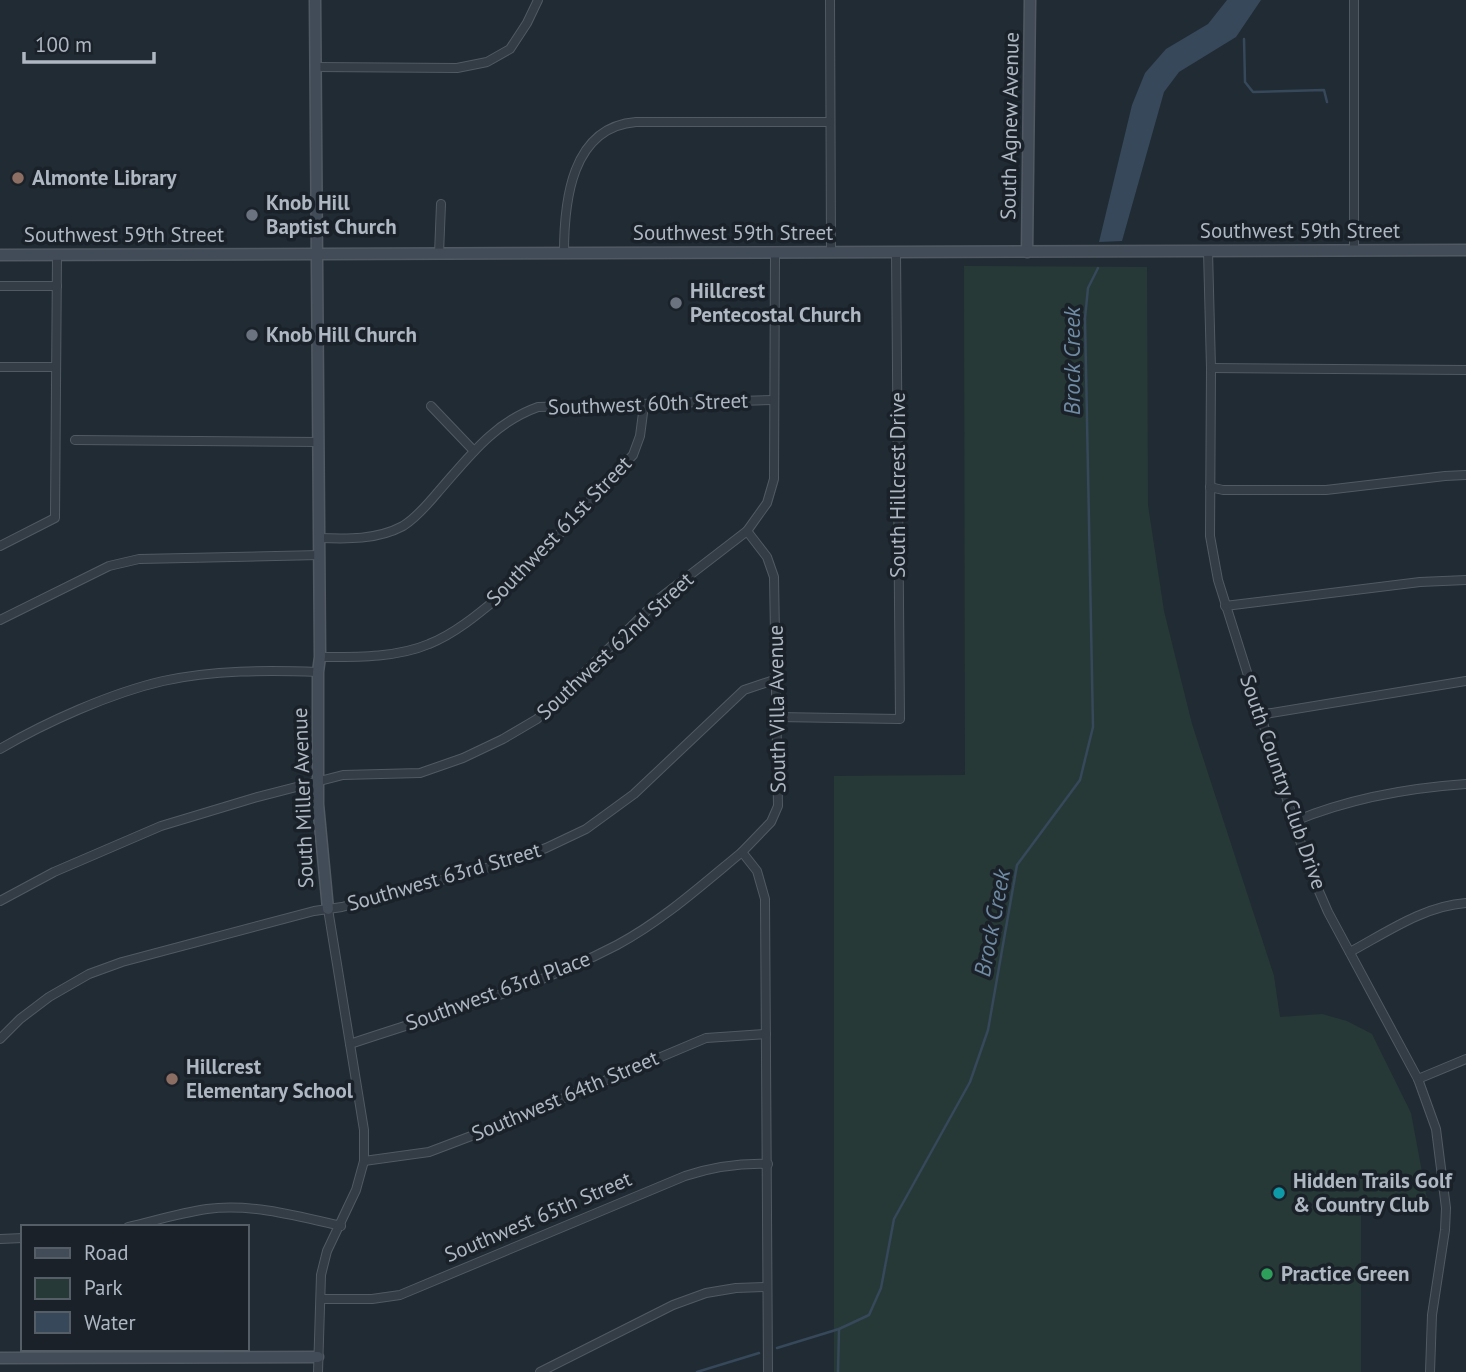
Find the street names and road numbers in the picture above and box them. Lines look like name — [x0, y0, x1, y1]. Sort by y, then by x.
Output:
street label: South Agnew Avenue — [994, 32, 1025, 220]
street label: Southwest 59th Street — [1200, 217, 1400, 244]
street label: Southwest 59th Street — [633, 219, 833, 246]
street label: Southwest 59th Street — [24, 221, 224, 248]
street label: Southwest 60th Street — [547, 387, 749, 420]
street label: South Hillcrest Drive — [884, 392, 911, 578]
street label: Southwest 61st Street — [480, 450, 637, 611]
street label: Southwest 62nd Street — [531, 566, 699, 725]
street label: South Villa Avenue — [762, 625, 791, 793]
street label: South Country Club Drive — [1234, 671, 1333, 893]
street label: South Miller Avenue — [286, 707, 319, 889]
street label: Southwest 63rd Street — [344, 836, 544, 917]
street label: Southwest 63rd Place — [402, 945, 594, 1037]
street label: Southwest 64th Street — [467, 1044, 662, 1147]
street label: Southwest 65th Street — [440, 1165, 635, 1268]

